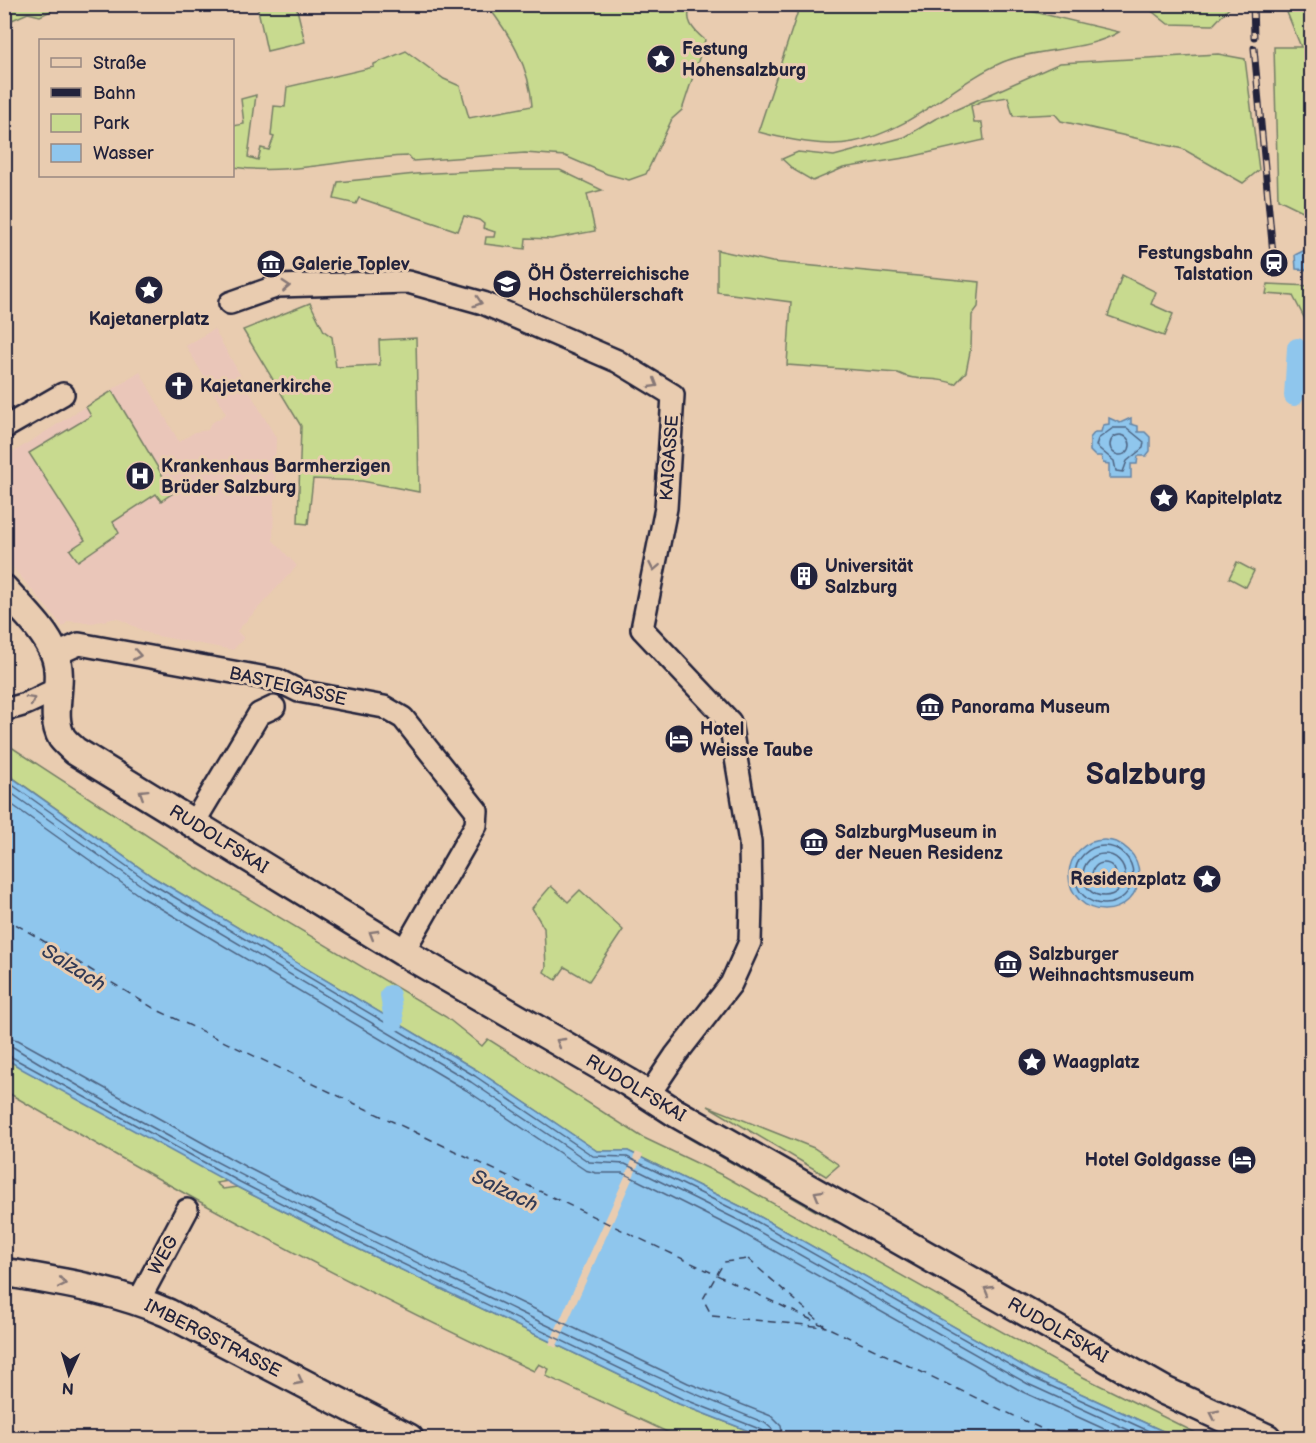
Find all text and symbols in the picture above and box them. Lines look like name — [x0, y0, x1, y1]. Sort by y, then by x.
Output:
legend — [39, 39, 234, 177]
place label: Festung Hohensalzburg — [682, 39, 806, 81]
place icon: Festung Hohensalzburg — [645, 43, 677, 75]
text: Straße — [93, 53, 147, 74]
text: Bahn — [93, 83, 136, 104]
text: Park — [93, 113, 129, 134]
text: Wasser — [93, 143, 154, 164]
place label: Festungsbahn Talstation — [1137, 243, 1253, 285]
station icon: Festungsbahn Talstation — [1258, 247, 1290, 279]
museum icon: Galerie Toplev — [255, 248, 287, 280]
place label: Galerie Toplev — [292, 254, 410, 275]
place label: ÖH Österreichische Hochschülerschaft — [528, 263, 689, 306]
school or university icon: ÖH Österreichische Hochschülerschaft — [491, 268, 523, 300]
place icon: Kajetanerplatz — [133, 274, 165, 306]
one-way arrow — [281, 280, 290, 293]
one-way arrow — [472, 295, 483, 307]
place label: Kajetanerplatz — [89, 309, 209, 330]
church icon: Kajetanerkirche — [163, 370, 195, 402]
place label: Kajetanerkirche — [200, 376, 331, 397]
one-way arrow — [648, 376, 658, 388]
street label: KAIGASSE — [656, 414, 683, 502]
place label: Krankenhaus Barmherzigen Brüder Salzburg — [161, 456, 391, 498]
hospital icon: Krankenhaus Barmherzigen Brüder Salzburg — [124, 460, 156, 492]
place icon: Kapitelplatz — [1148, 482, 1180, 514]
place label: Kapitelplatz — [1185, 488, 1282, 509]
place label: Universität Salzburg — [825, 556, 913, 598]
building icon: Universität Salzburg — [788, 560, 820, 592]
one-way arrow — [648, 562, 661, 572]
one-way arrow — [131, 648, 141, 661]
street label: BASTEIGASSE — [227, 663, 349, 710]
museum icon: Panorama Museum — [914, 691, 946, 723]
one-way arrow — [25, 696, 35, 707]
place label: Panorama Museum — [951, 697, 1110, 718]
place label: Hotel Weisse Taube — [700, 719, 813, 761]
hotel icon: Hotel Weisse Taube — [663, 723, 695, 755]
district label: Salzburg — [1086, 757, 1206, 793]
one-way arrow — [139, 790, 150, 801]
street label: RUDOLFSKAI — [165, 801, 272, 878]
place label: SalzburgMuseum in der Neuen Residenz — [835, 822, 1003, 864]
museum icon: SalzburgMuseum in der Neuen Residenz — [798, 826, 830, 858]
place icon: Residenzplatz — [1191, 863, 1223, 895]
place label: Residenzplatz — [1070, 869, 1186, 890]
one-way arrow — [369, 929, 379, 941]
water label: Salzach — [37, 939, 110, 997]
place label: Salzburger Weihnachtsmuseum — [1029, 944, 1194, 986]
museum icon: Salzburger Weihnachtsmuseum — [992, 948, 1024, 980]
one-way arrow — [556, 1038, 566, 1049]
place icon: Waagplatz — [1016, 1046, 1048, 1078]
street label: RUDOLFSKAI — [582, 1050, 689, 1126]
place label: Waagplatz — [1053, 1052, 1140, 1073]
hotel icon: Hotel Goldgasse — [1226, 1144, 1258, 1176]
place label: Hotel Goldgasse — [1085, 1150, 1221, 1171]
water label: Salzach — [468, 1165, 542, 1217]
one-way arrow — [814, 1190, 825, 1201]
street label: WEG — [144, 1232, 182, 1278]
one-way arrow — [57, 1276, 67, 1289]
one-way arrow — [984, 1286, 994, 1298]
street label: RUDOLFSKAI — [1004, 1293, 1112, 1368]
street label: IMBERGSTRASSE — [141, 1295, 285, 1382]
north arrow — [39, 1344, 99, 1404]
one-way arrow — [292, 1374, 303, 1385]
text: N — [61, 1378, 75, 1397]
one-way arrow — [1210, 1410, 1221, 1422]

